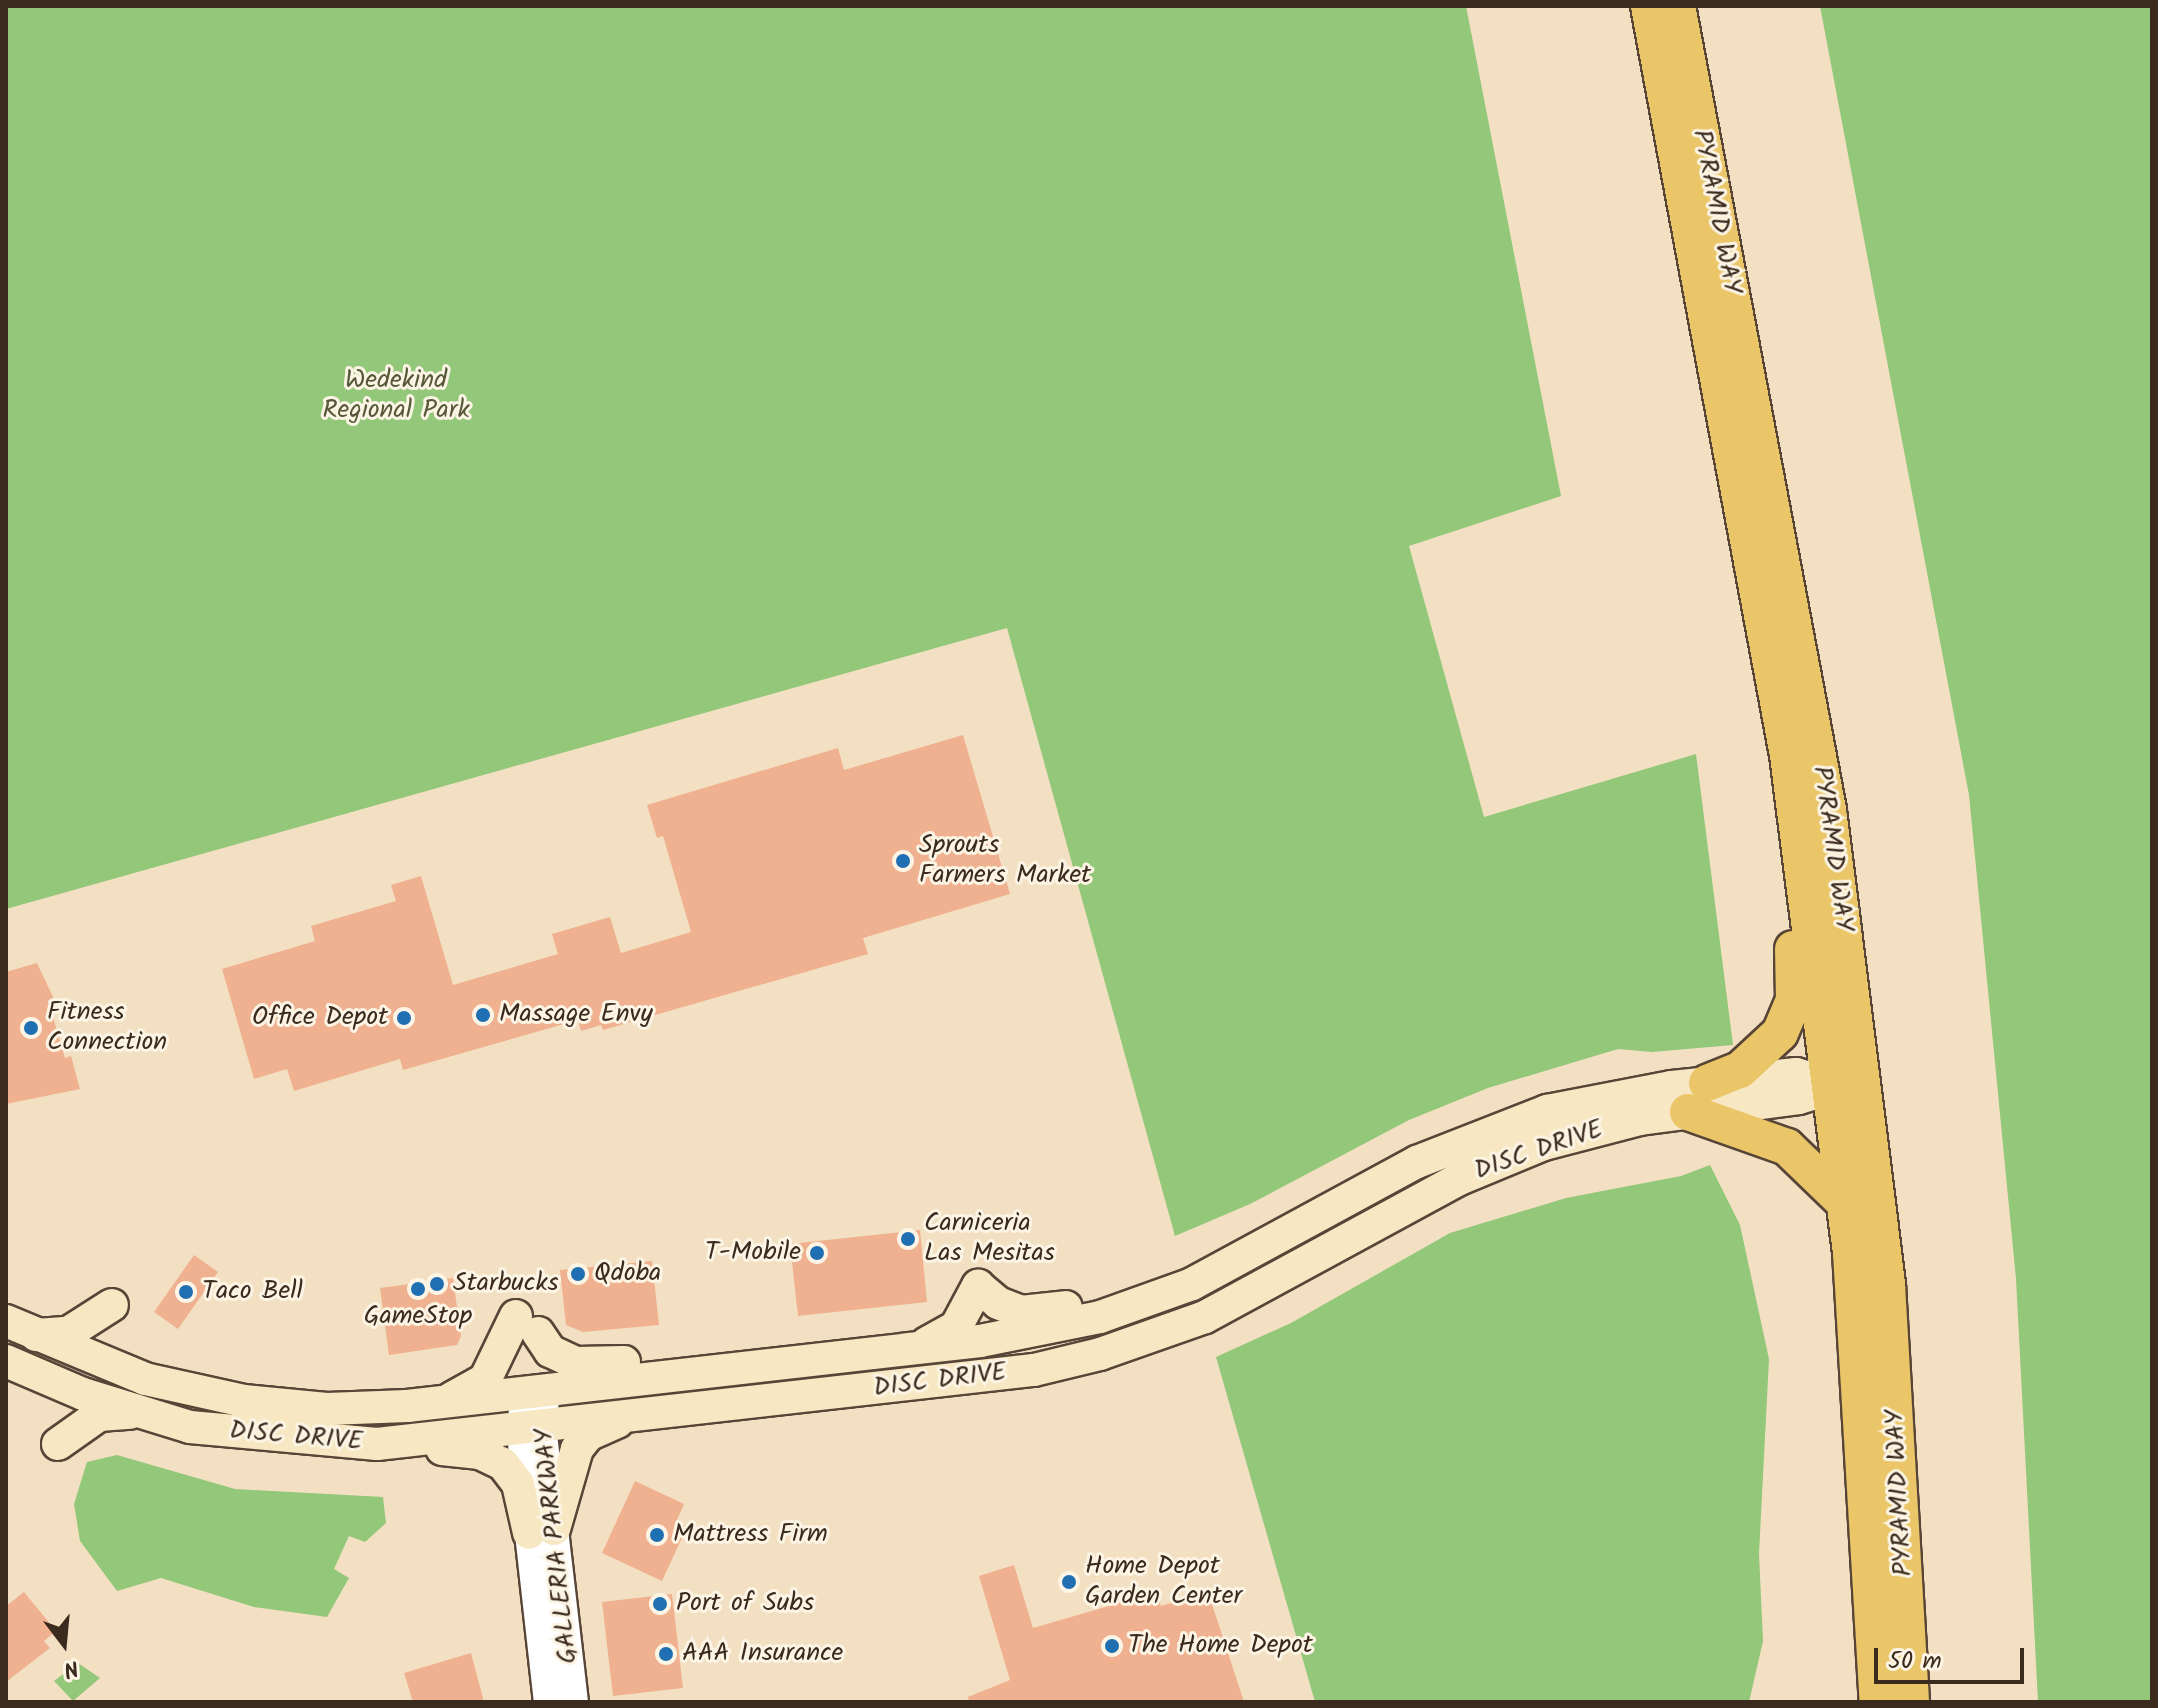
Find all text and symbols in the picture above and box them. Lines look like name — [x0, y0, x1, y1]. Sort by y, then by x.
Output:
street label: PYRAMID WAY — [1685, 127, 1747, 297]
park label: Wedekind Regional Park — [322, 365, 470, 426]
street label: PYRAMID WAY — [1805, 764, 1859, 934]
place label: Sprouts Farmers Market — [919, 830, 1091, 892]
marker: Sprouts Farmers Market — [894, 852, 912, 870]
place label: Fitness Connection — [47, 997, 167, 1058]
place label: Massage Envy — [499, 999, 653, 1031]
place label: Office Depot — [252, 1002, 388, 1034]
marker: Massage Envy — [474, 1006, 492, 1024]
marker: Office Depot — [395, 1009, 413, 1027]
marker: Fitness Connection — [22, 1019, 40, 1037]
street label: DISC DRIVE — [1471, 1114, 1607, 1188]
place label: Carniceria Las Mesitas — [924, 1208, 1055, 1270]
marker: Carniceria Las Mesitas — [899, 1230, 917, 1248]
place label: T-Mobile — [705, 1237, 801, 1269]
marker: T-Mobile — [808, 1244, 826, 1262]
place label: Qdoba — [594, 1258, 661, 1290]
marker: Qdoba — [569, 1265, 587, 1283]
place label: Starbucks — [453, 1268, 559, 1300]
marker: Starbucks — [428, 1275, 446, 1293]
place label: Taco Bell — [202, 1276, 303, 1308]
marker: GameStop — [409, 1280, 427, 1298]
marker: Taco Bell — [177, 1283, 195, 1301]
place label: GameStop — [364, 1301, 472, 1333]
street label: DISC DRIVE — [872, 1357, 1008, 1405]
street label: PYRAMID WAY — [1880, 1409, 1920, 1577]
street label: DISC DRIVE — [228, 1416, 364, 1458]
street label: GALLERIA PARKWAY — [529, 1427, 585, 1665]
place label: Mattress Firm — [673, 1519, 828, 1551]
marker: Mattress Firm — [648, 1526, 666, 1544]
place label: Home Depot Garden Center — [1085, 1551, 1242, 1612]
marker: Home Depot Garden Center — [1060, 1573, 1078, 1591]
place label: Port of Subs — [676, 1588, 814, 1620]
marker: Port of Subs — [651, 1595, 669, 1613]
north arrow — [24, 1604, 104, 1684]
place label: The Home Depot — [1128, 1630, 1313, 1662]
scale bar — [1878, 1632, 2028, 1682]
marker: The Home Depot — [1103, 1637, 1121, 1655]
place label: AAA Insurance — [682, 1638, 843, 1670]
text: 50 m — [1888, 1642, 1942, 1681]
marker: AAA Insurance — [657, 1645, 675, 1663]
text: N — [59, 1649, 82, 1686]

